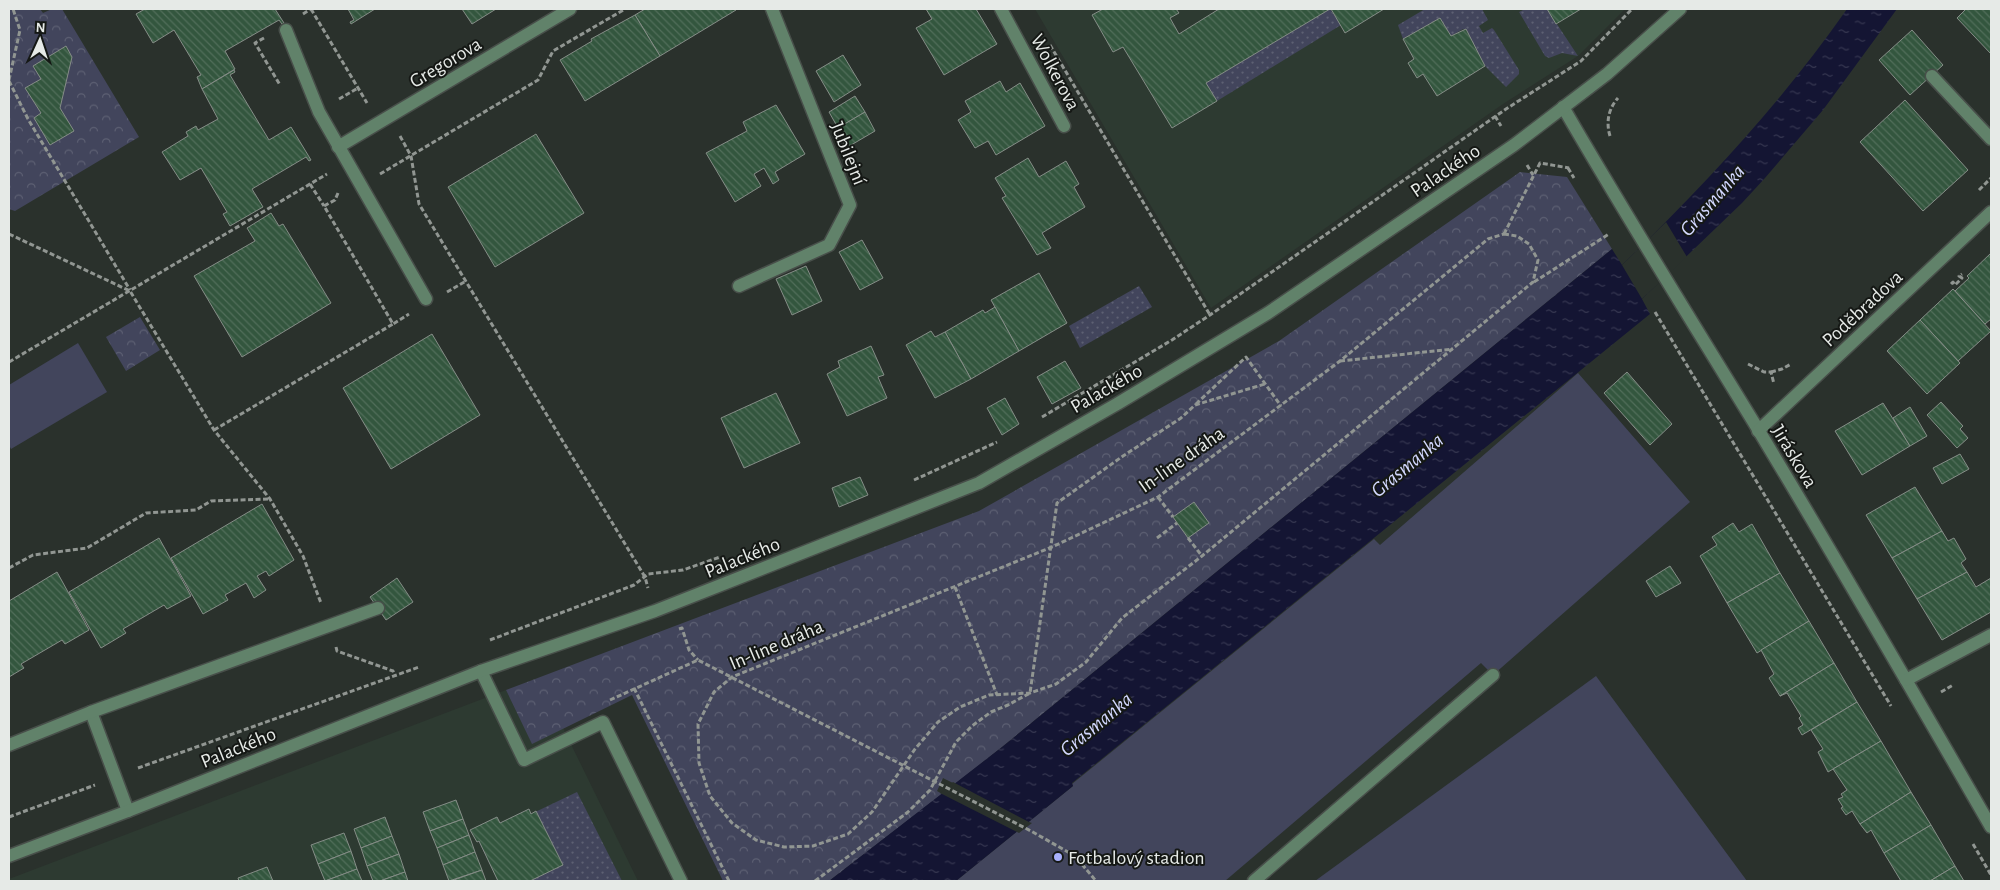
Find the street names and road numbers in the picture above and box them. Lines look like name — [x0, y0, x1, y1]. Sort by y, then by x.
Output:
street label: Wolkerova — [1027, 31, 1083, 114]
street label: Gregorova — [406, 34, 485, 92]
street label: Jubilejní — [826, 119, 870, 188]
street label: Palackého — [1407, 140, 1484, 201]
street label: Poděbradova — [1819, 267, 1907, 351]
street label: Palackého — [1067, 360, 1146, 417]
street label: Jiráskova — [1768, 422, 1821, 492]
street label: In-line dráha — [1135, 423, 1228, 497]
street label: Palackého — [702, 534, 783, 582]
street label: In-line dráha — [727, 616, 826, 674]
street label: Palackého — [198, 724, 279, 772]

